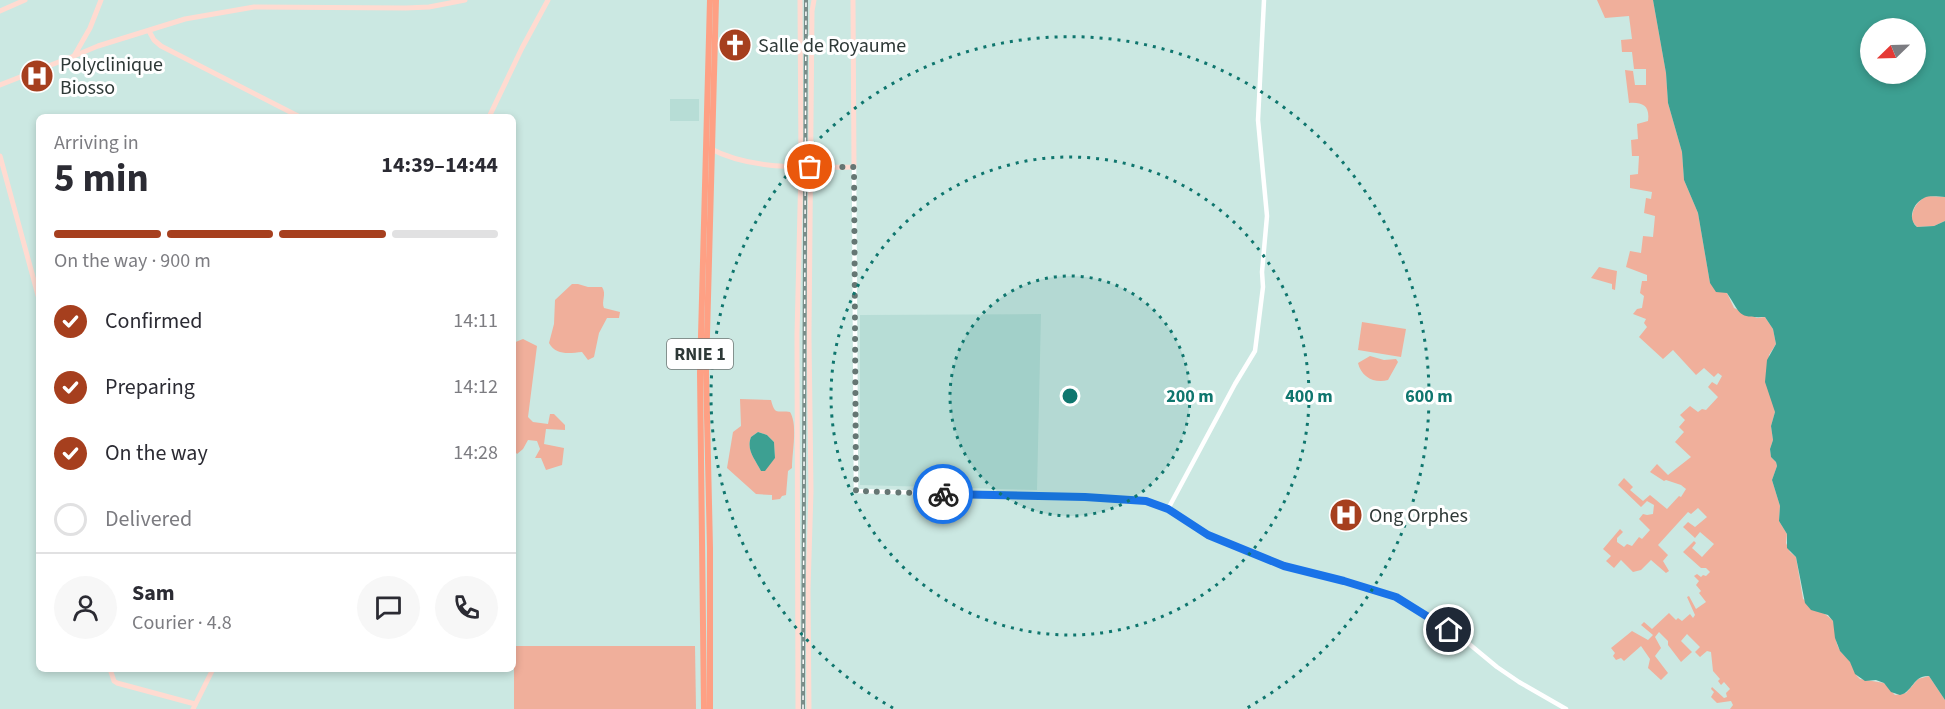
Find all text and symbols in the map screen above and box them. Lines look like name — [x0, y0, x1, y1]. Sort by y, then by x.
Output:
north arrow — [1860, 18, 1926, 84]
map controls — [1860, 18, 1926, 84]
church icon: Salle de Royaume — [717, 27, 753, 63]
place label: Salle de Royaume — [758, 32, 906, 60]
place label: Polyclinique Biosso — [60, 51, 163, 102]
hospital icon: Polyclinique Biosso — [19, 58, 55, 94]
text: Arriving in — [54, 129, 139, 157]
pin — [784, 141, 835, 192]
text: 14:39–14:44 — [381, 149, 498, 181]
icon: bag — [793, 150, 826, 183]
text: 5 min — [54, 151, 149, 207]
text: On the way · 900 m — [54, 247, 211, 275]
icon: check — [54, 305, 87, 338]
text: Confirmed — [105, 305, 202, 337]
text: 14:11 — [453, 307, 498, 335]
road number: RNIE 1 — [667, 339, 733, 369]
icon: check — [54, 371, 87, 404]
text: Preparing — [105, 371, 195, 403]
text: 14:12 — [453, 373, 498, 401]
text: 200 m — [1166, 384, 1214, 409]
text: 400 m — [1285, 384, 1333, 409]
text: 600 m — [1405, 384, 1453, 409]
centre of rings — [1060, 386, 1080, 406]
icon: check — [54, 437, 87, 470]
text: On the way — [105, 437, 208, 469]
text: 14:28 — [453, 439, 498, 467]
courier — [913, 464, 973, 524]
icon: bike — [927, 478, 960, 511]
hospital icon: Ong Orphes — [1328, 497, 1364, 533]
place label: Ong Orphes — [1369, 502, 1468, 530]
text: Delivered — [105, 503, 192, 535]
button: person — [54, 576, 117, 639]
button: chat — [357, 576, 420, 639]
button: phone — [435, 576, 498, 639]
text: Sam — [132, 577, 175, 609]
pin — [1423, 604, 1474, 655]
text: Courier · 4.8 — [132, 609, 232, 637]
icon: home — [1432, 613, 1465, 646]

